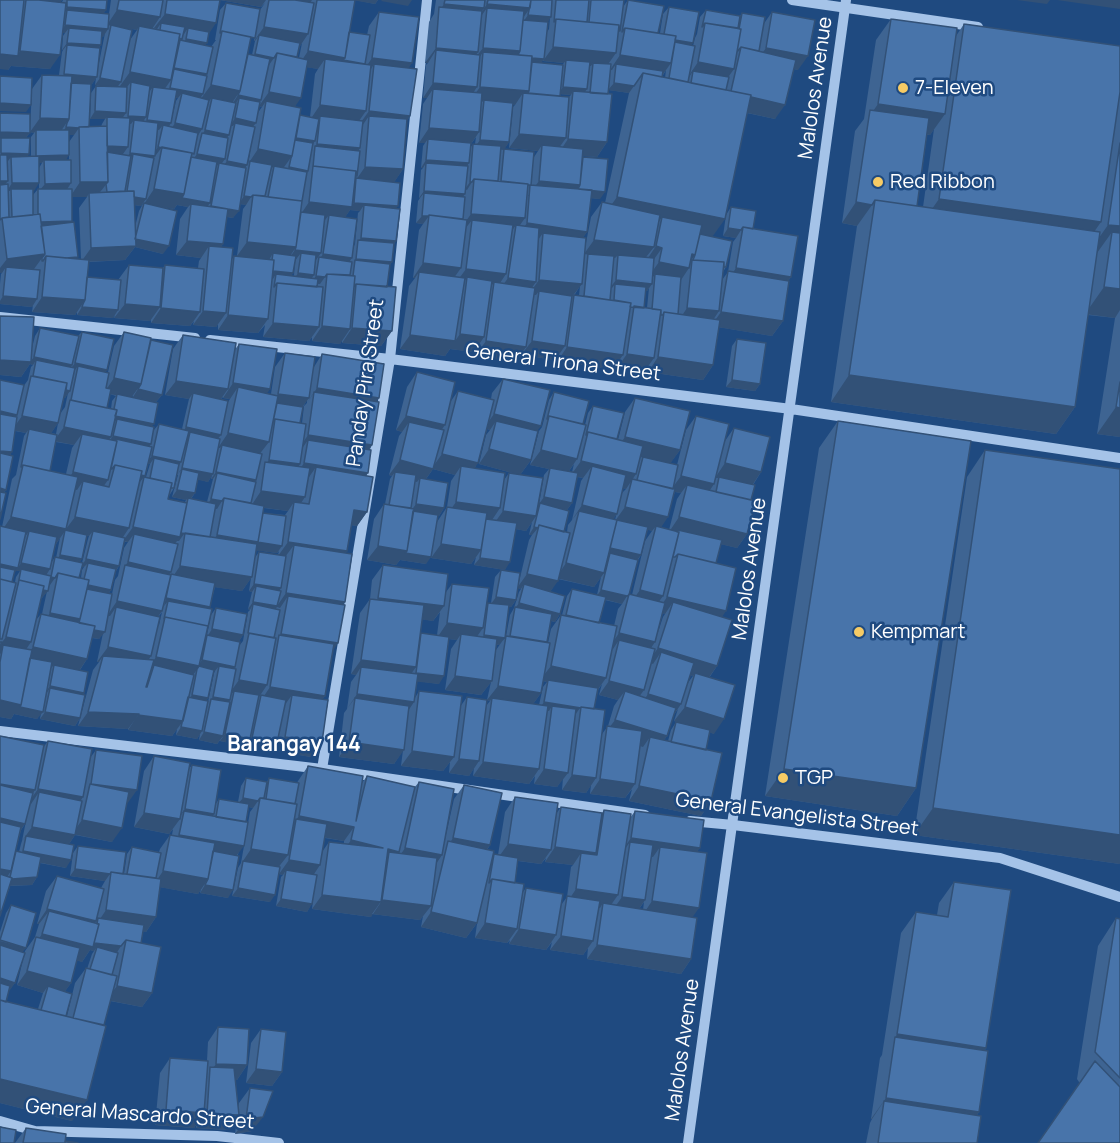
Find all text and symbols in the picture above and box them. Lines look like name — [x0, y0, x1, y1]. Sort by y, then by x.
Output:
street label: Malolos Avenue — [794, 15, 838, 161]
place label: 7-Eleven — [915, 76, 994, 100]
marker: 7-Eleven — [896, 81, 910, 95]
place label: Red Ribbon — [890, 170, 995, 194]
marker: Red Ribbon — [871, 175, 885, 189]
street label: Panday Pira Street — [342, 298, 390, 468]
street label: General Tirona Street — [464, 339, 662, 387]
street label: Malolos Avenue — [728, 496, 772, 642]
place label: Kempmart — [871, 620, 966, 644]
marker: Kempmart — [852, 625, 866, 639]
district label: Barangay 144 — [227, 732, 361, 758]
place label: TGP — [795, 766, 833, 790]
marker: TGP — [776, 771, 790, 785]
street label: General Evangelista Street — [674, 788, 920, 842]
street label: Malolos Avenue — [661, 977, 705, 1123]
street label: General Mascardo Street — [25, 1095, 255, 1135]

